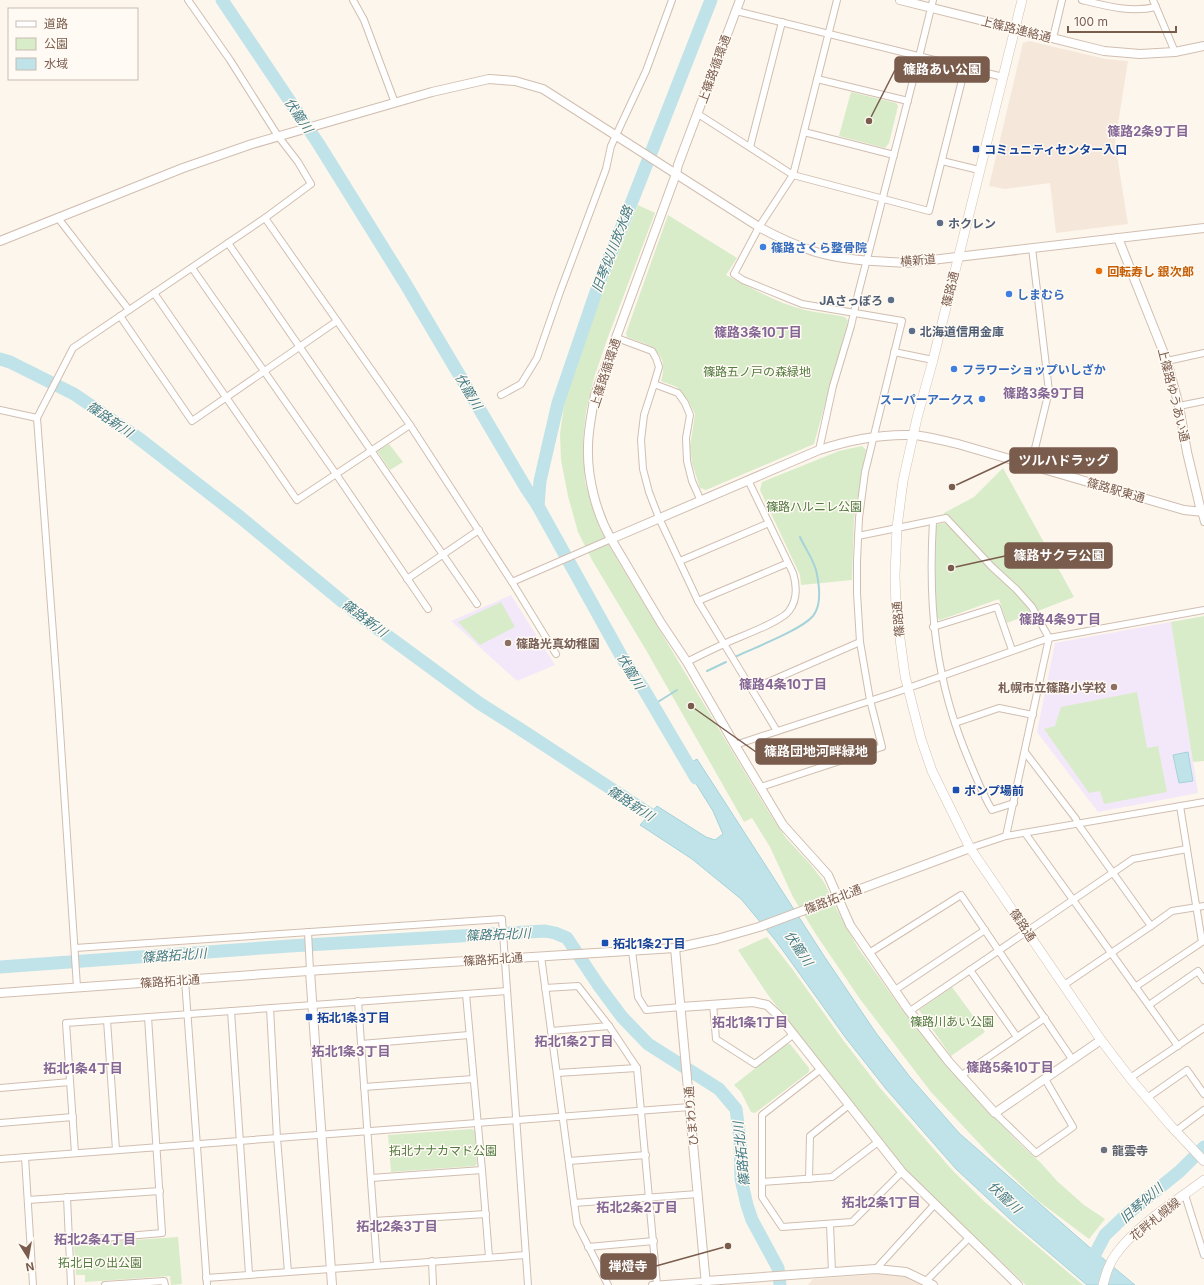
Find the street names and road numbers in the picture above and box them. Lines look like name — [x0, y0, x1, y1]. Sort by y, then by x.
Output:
street label: 上篠路連絡通 — [979, 13, 1053, 45]
street label: 上篠路循環通 — [695, 33, 733, 105]
street label: 横新道 — [899, 251, 937, 269]
street label: 篠路通 — [938, 270, 962, 308]
street label: 上篠路循環通 — [587, 336, 623, 410]
street label: 上篠路ゆうあい通 — [1155, 347, 1193, 443]
street label: 篠路駅東通 — [1085, 475, 1147, 505]
street label: 篠路通 — [889, 600, 907, 638]
street label: 篠路拓北通 — [802, 881, 864, 917]
street label: 篠路通 — [1007, 906, 1039, 944]
street label: 篠路拓北通 — [463, 949, 523, 969]
street label: 篠路拓北通 — [140, 971, 200, 991]
street label: ひまわり通 — [681, 1085, 701, 1147]
street label: 花畔札幌線 — [1127, 1194, 1183, 1244]

